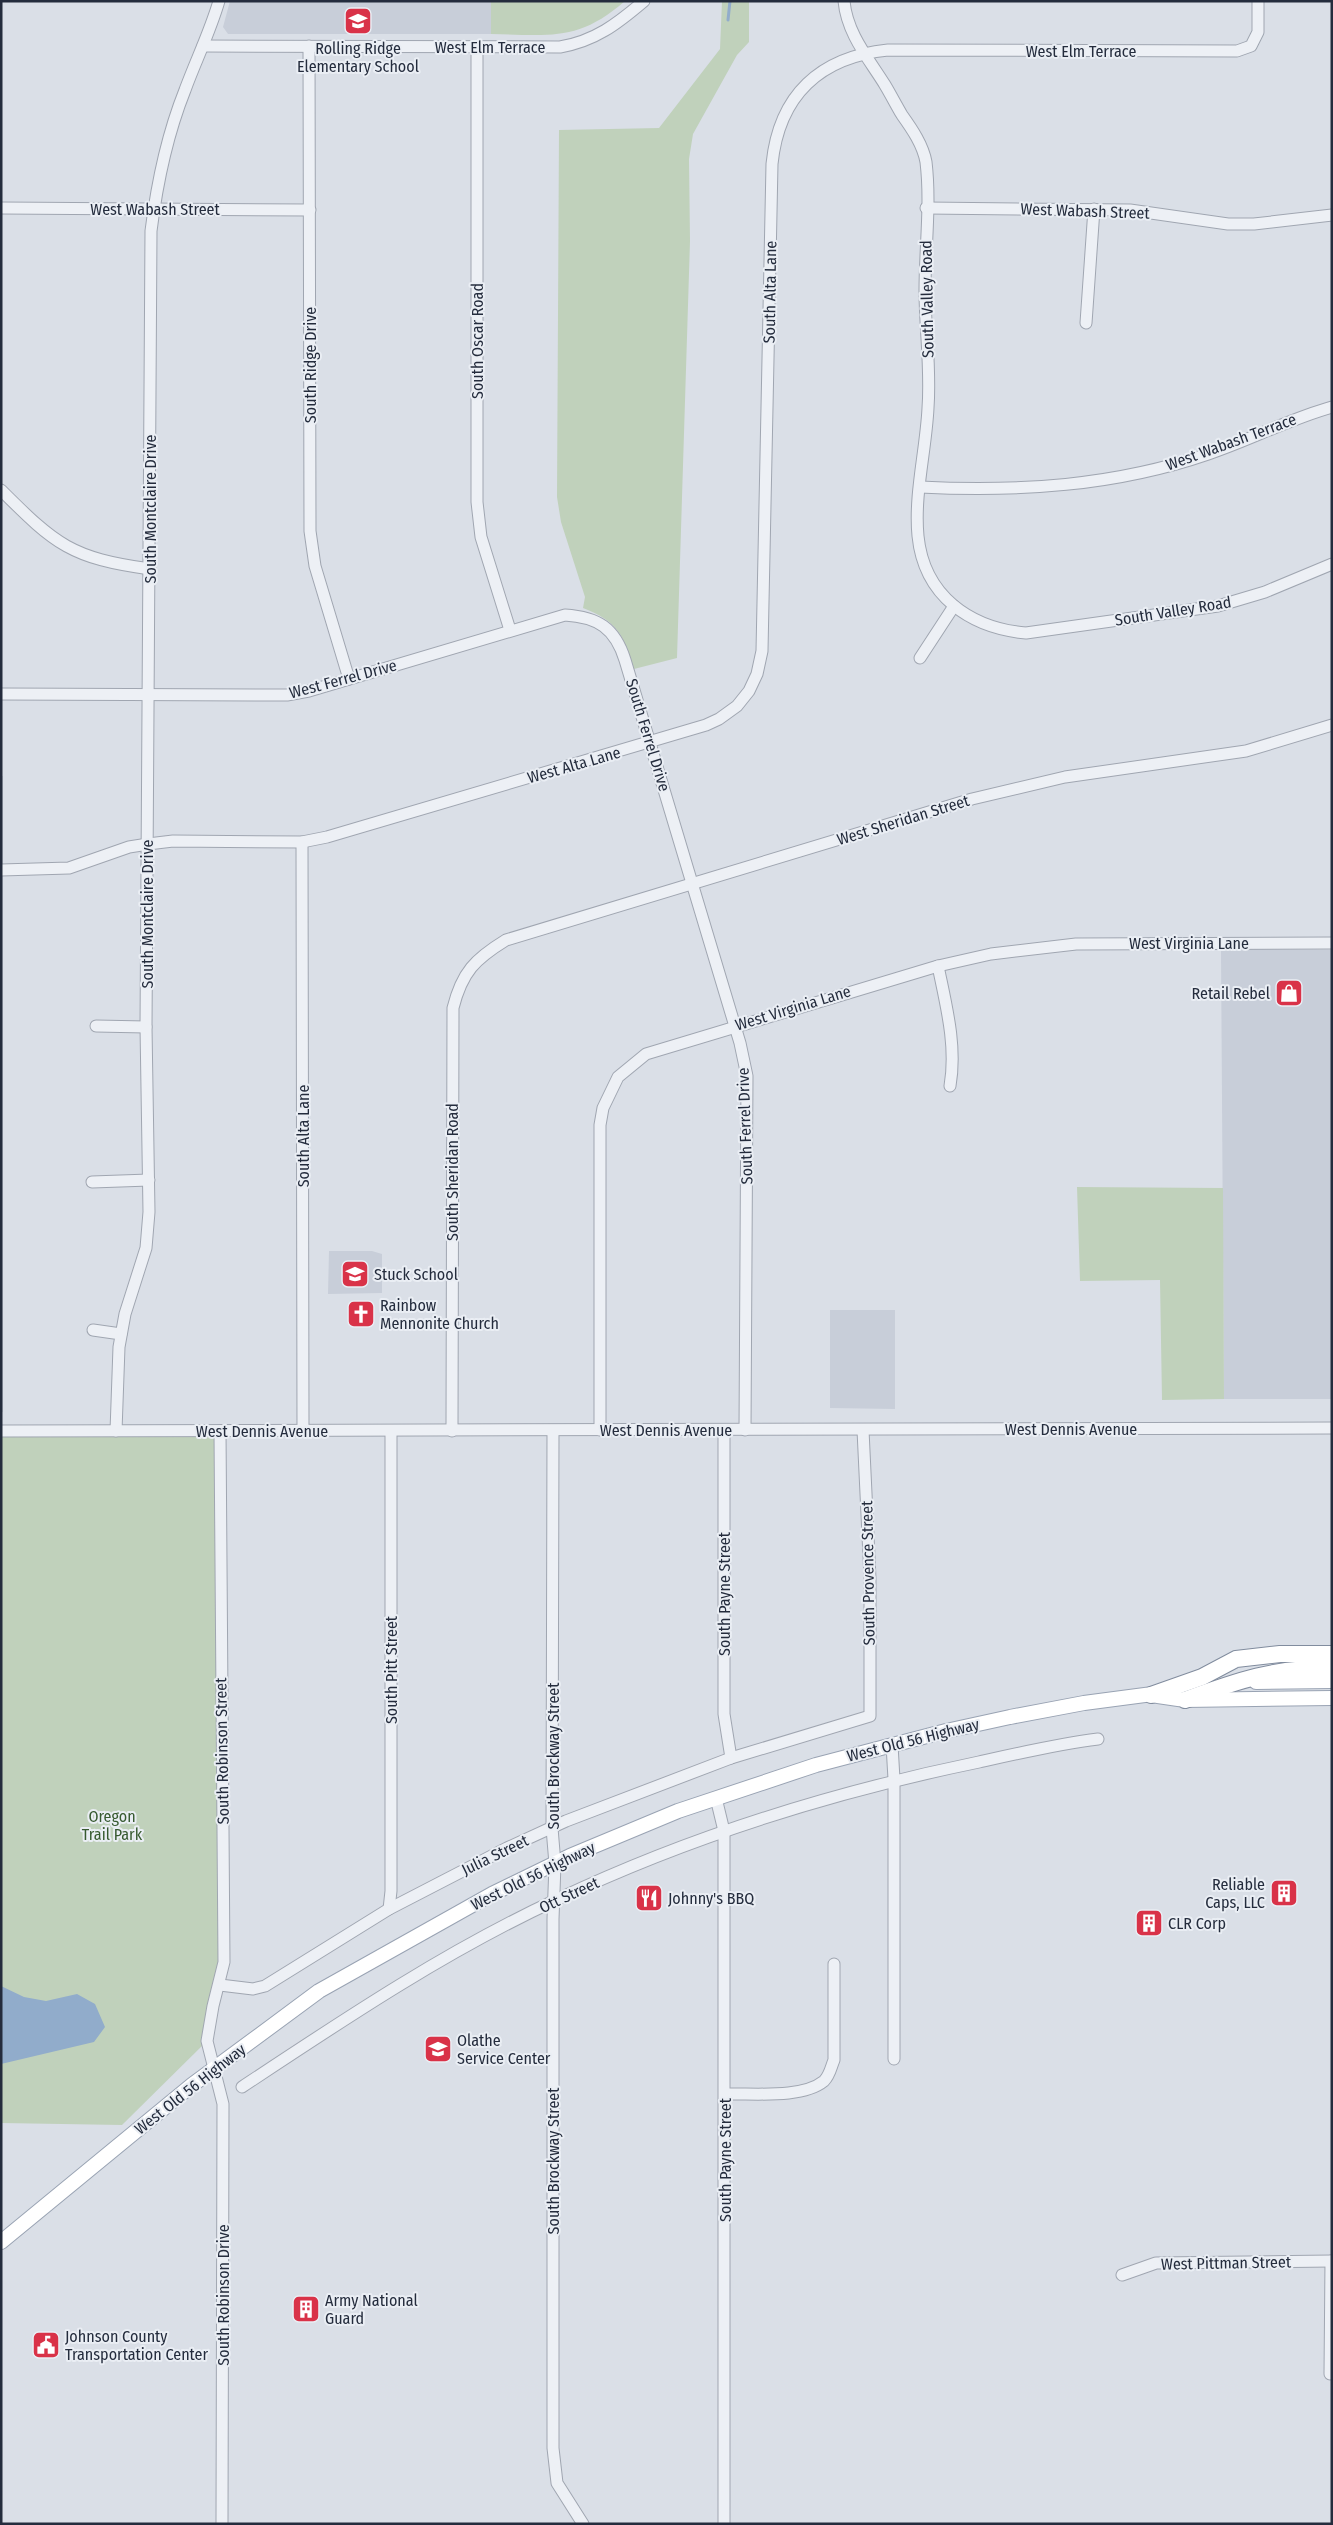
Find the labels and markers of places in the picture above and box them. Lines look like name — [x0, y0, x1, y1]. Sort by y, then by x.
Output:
school or university icon: Rolling Ridge Elementary School — [343, 6, 373, 36]
place label: Rolling Ridge Elementary School — [297, 39, 419, 76]
shop icon: Retail Rebel — [1274, 978, 1304, 1008]
place label: Retail Rebel — [1192, 984, 1270, 1003]
school or university icon: Stuck School — [340, 1259, 370, 1289]
place label: Stuck School — [374, 1265, 458, 1284]
place label: Rainbow Mennonite Church — [380, 1296, 499, 1333]
church icon: Rainbow Mennonite Church — [346, 1299, 376, 1329]
place label: Reliable Caps, LLC — [1205, 1875, 1265, 1912]
building icon: Reliable Caps, LLC — [1269, 1878, 1299, 1908]
restaurant icon: Johnny's BBQ — [634, 1883, 664, 1913]
place label: Johnny's BBQ — [668, 1889, 754, 1908]
building icon: CLR Corp — [1134, 1908, 1164, 1938]
place label: CLR Corp — [1168, 1914, 1226, 1933]
place label: Olathe Service Center — [457, 2031, 551, 2068]
school or university icon: Olathe Service Center — [423, 2034, 453, 2064]
place label: Army National Guard — [325, 2291, 418, 2328]
building icon: Army National Guard — [291, 2294, 321, 2324]
place label: Johnson County Transportation Center — [65, 2327, 209, 2364]
public building icon: Johnson County Transportation Center — [31, 2330, 61, 2360]

